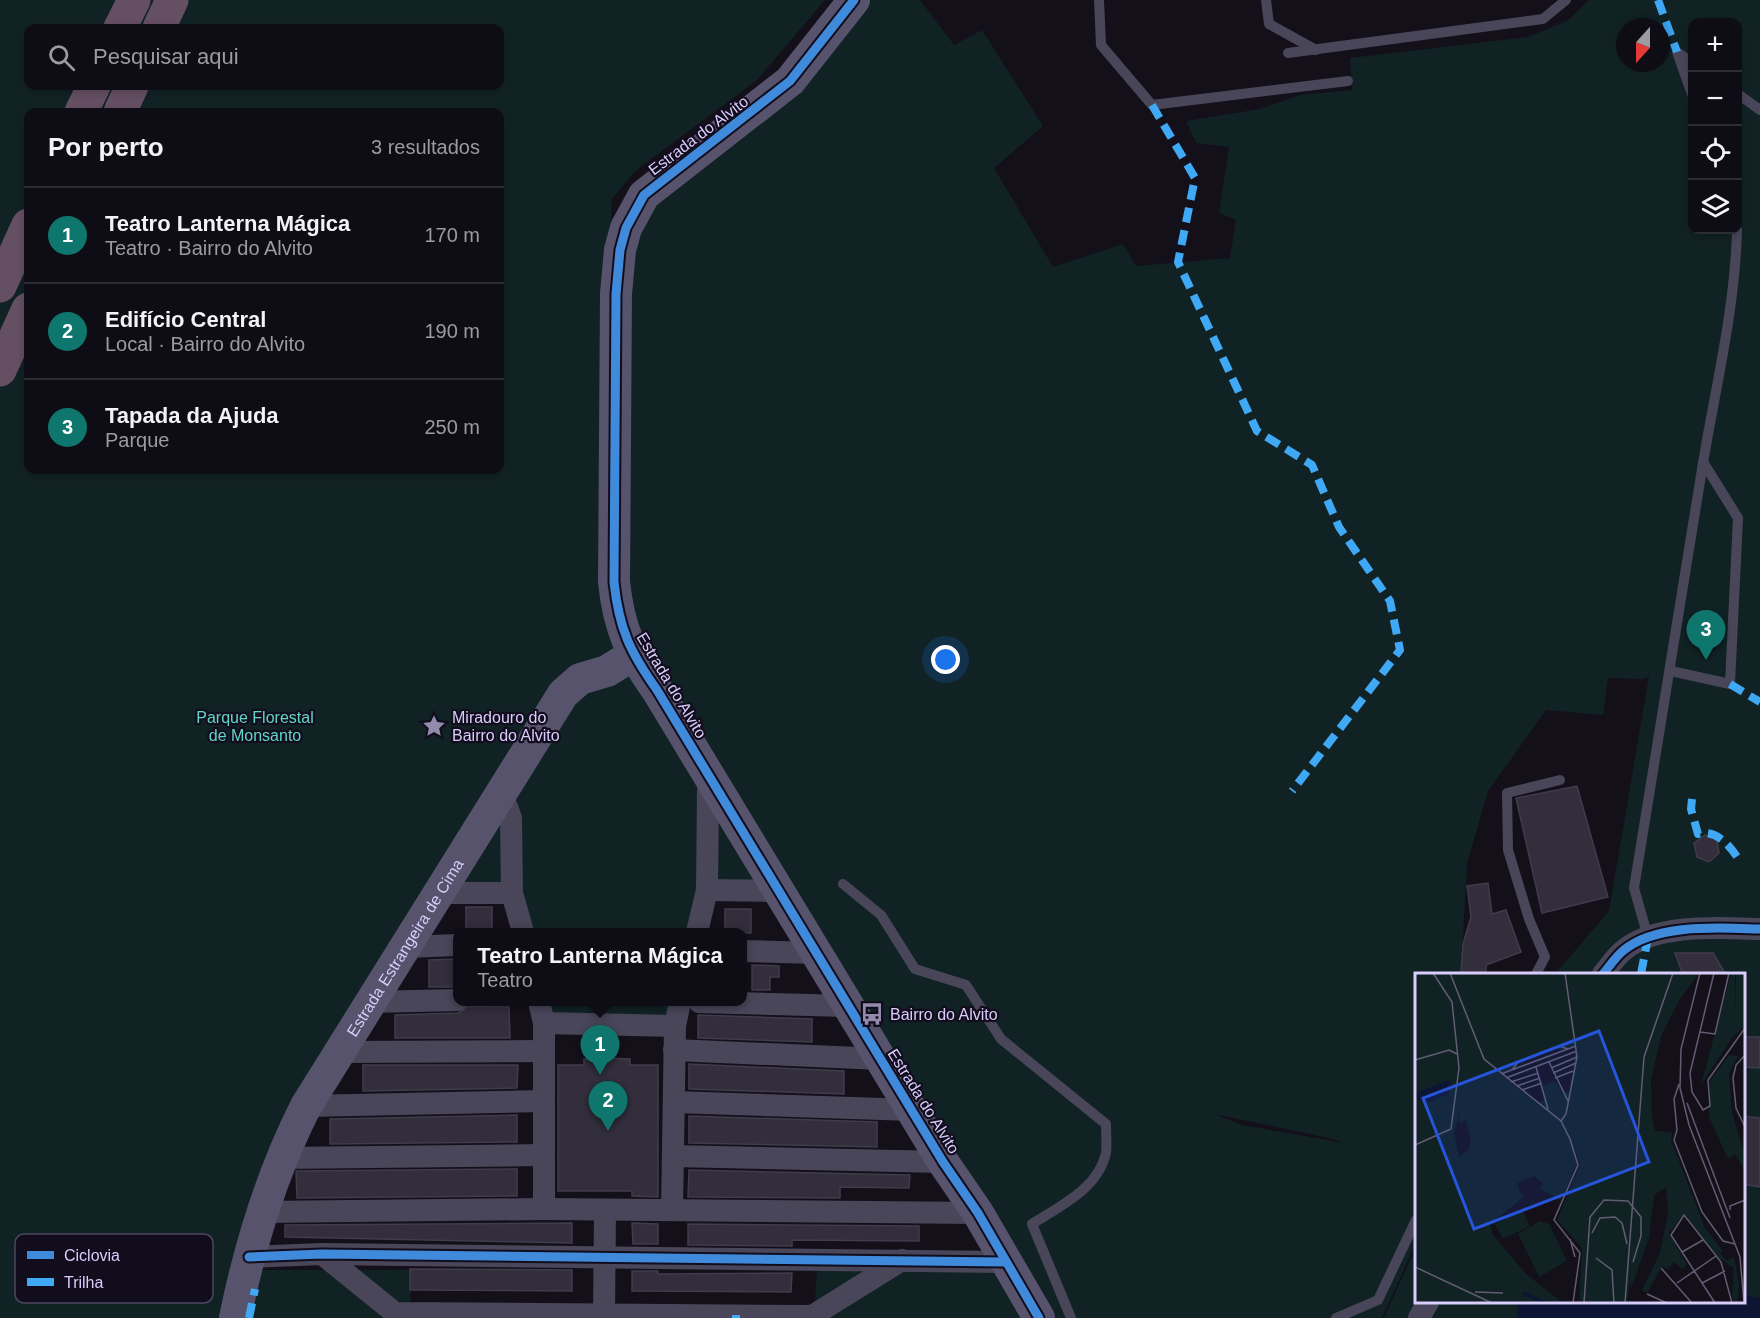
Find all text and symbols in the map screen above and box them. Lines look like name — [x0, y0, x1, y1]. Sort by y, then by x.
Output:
north arrow — [1616, 18, 1670, 72]
map controls — [1688, 18, 1742, 234]
button: + — [1688, 18, 1742, 72]
search box — [24, 24, 504, 90]
icon: search — [45, 41, 78, 74]
text: Pesquisar aqui — [93, 44, 239, 69]
button: − — [1688, 72, 1742, 126]
street label: Estrada do Alvito — [645, 92, 751, 178]
button: locate — [1688, 126, 1742, 180]
text: Por perto — [48, 132, 164, 162]
text: 3 resultados — [371, 136, 480, 158]
button: layers — [1688, 180, 1742, 234]
text: Teatro Lanterna Mágica — [105, 211, 350, 236]
text: 1 — [62, 224, 73, 246]
text: 170 m — [424, 224, 480, 246]
text: Teatro · Bairro do Alvito — [105, 237, 313, 259]
text: Edifício Central — [105, 307, 266, 332]
text: 2 — [62, 320, 73, 342]
text: 190 m — [424, 320, 480, 342]
text: Local · Bairro do Alvito — [105, 333, 305, 355]
text: Tapada da Ajuda — [105, 403, 279, 428]
text: 3 — [62, 416, 73, 438]
text: 250 m — [424, 416, 480, 438]
text: Parque — [105, 429, 170, 451]
pin: 3 — [1686, 610, 1726, 660]
street label: Estrada do Alvito — [633, 629, 710, 741]
your location — [931, 645, 960, 674]
park label: Parque Florestal de Monsanto — [196, 709, 314, 744]
place label: Miradouro do Bairro do Alvito — [452, 709, 560, 744]
place icon: Miradouro do Bairro do Alvito — [421, 713, 447, 739]
street label: Estrada Estrangeira de Cima — [344, 856, 467, 1040]
popup — [453, 928, 747, 1006]
text: Teatro Lanterna Mágica — [477, 943, 723, 968]
text: Teatro — [477, 969, 533, 991]
inset map — [1415, 973, 1745, 1303]
bus stop icon: Bairro do Alvito — [859, 1001, 885, 1027]
place label: Bairro do Alvito — [890, 1006, 998, 1023]
pin: 1 — [580, 1026, 620, 1075]
street label: Estrada do Alvito — [885, 1046, 963, 1157]
pin: 2 — [588, 1082, 628, 1131]
legend — [15, 1234, 213, 1303]
text: Ciclovia — [64, 1247, 120, 1264]
text: Trilha — [64, 1274, 104, 1291]

